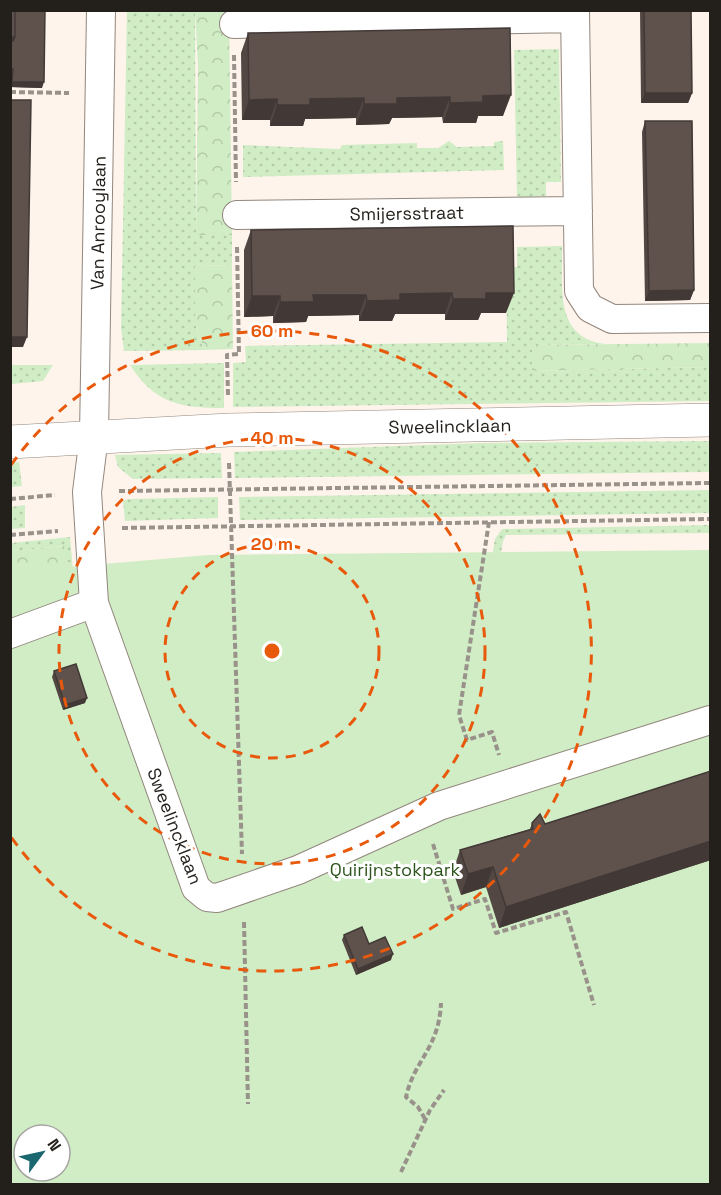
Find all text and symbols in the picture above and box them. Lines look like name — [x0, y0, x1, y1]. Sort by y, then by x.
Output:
street label: Van Anrooylaan — [85, 156, 111, 290]
street label: Smijersstraat — [350, 201, 464, 225]
text: 60 m — [251, 319, 293, 342]
street label: Sweelincklaan — [388, 413, 512, 439]
text: 40 m — [250, 426, 294, 449]
text: 20 m — [251, 532, 293, 555]
centre of rings — [262, 641, 282, 661]
street label: Sweelincklaan — [142, 764, 208, 888]
park label: Quirijnstokpark — [330, 858, 461, 881]
north arrow — [12, 1123, 72, 1183]
text: N — [42, 1135, 66, 1155]

